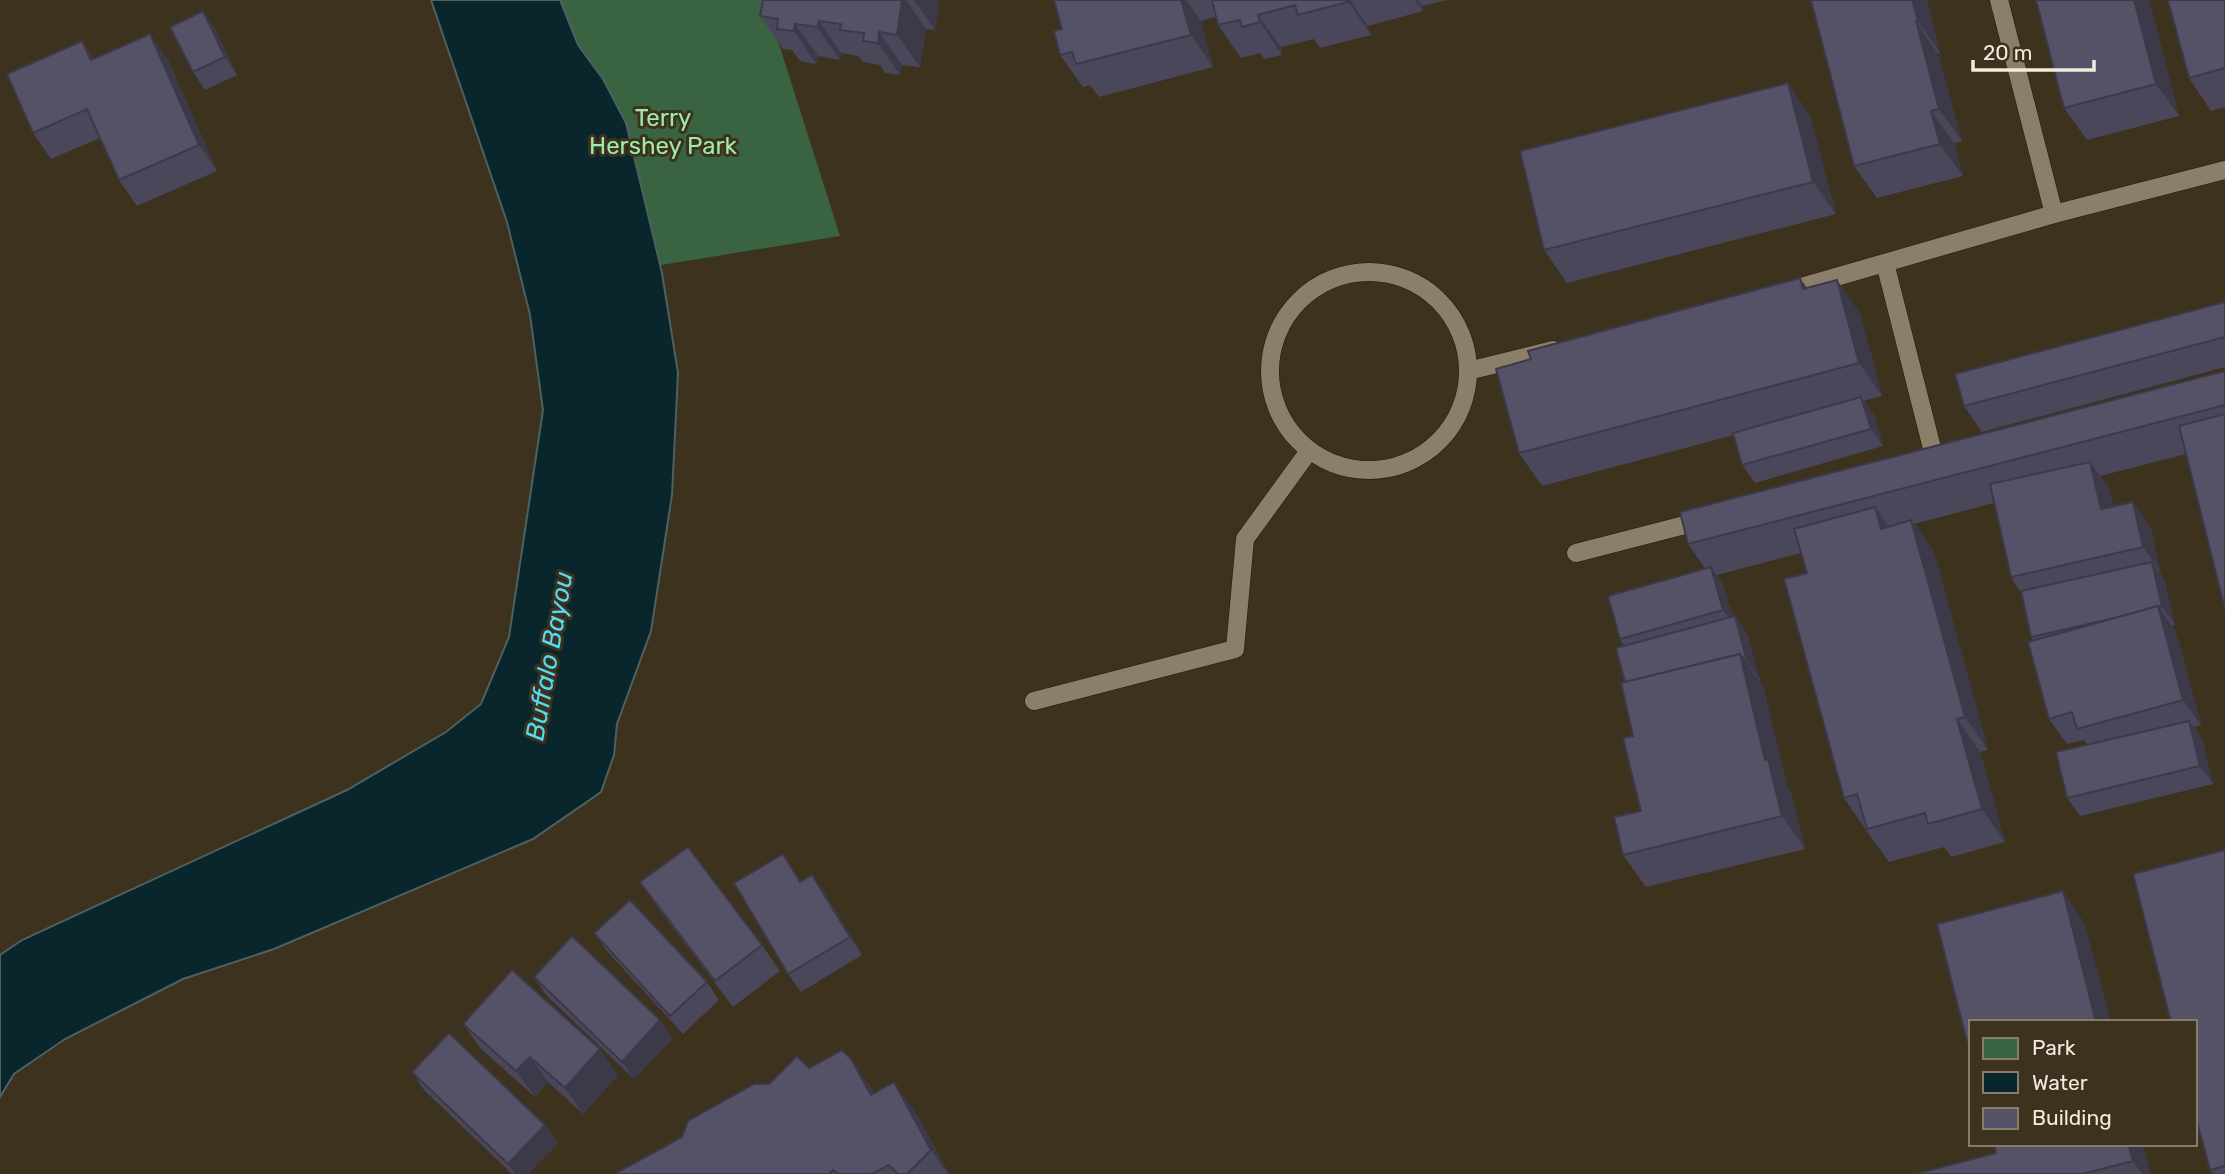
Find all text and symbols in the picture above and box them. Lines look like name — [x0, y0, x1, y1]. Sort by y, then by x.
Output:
scale bar — [1973, 28, 2094, 72]
text: 20 m — [1983, 40, 2032, 65]
park label: Terry Hershey Park — [589, 104, 738, 160]
water label: Buffalo Bayou — [519, 569, 580, 743]
legend — [1969, 1020, 2197, 1146]
text: Park — [2032, 1035, 2076, 1060]
text: Water — [2032, 1070, 2088, 1095]
text: Building — [2032, 1105, 2112, 1130]

